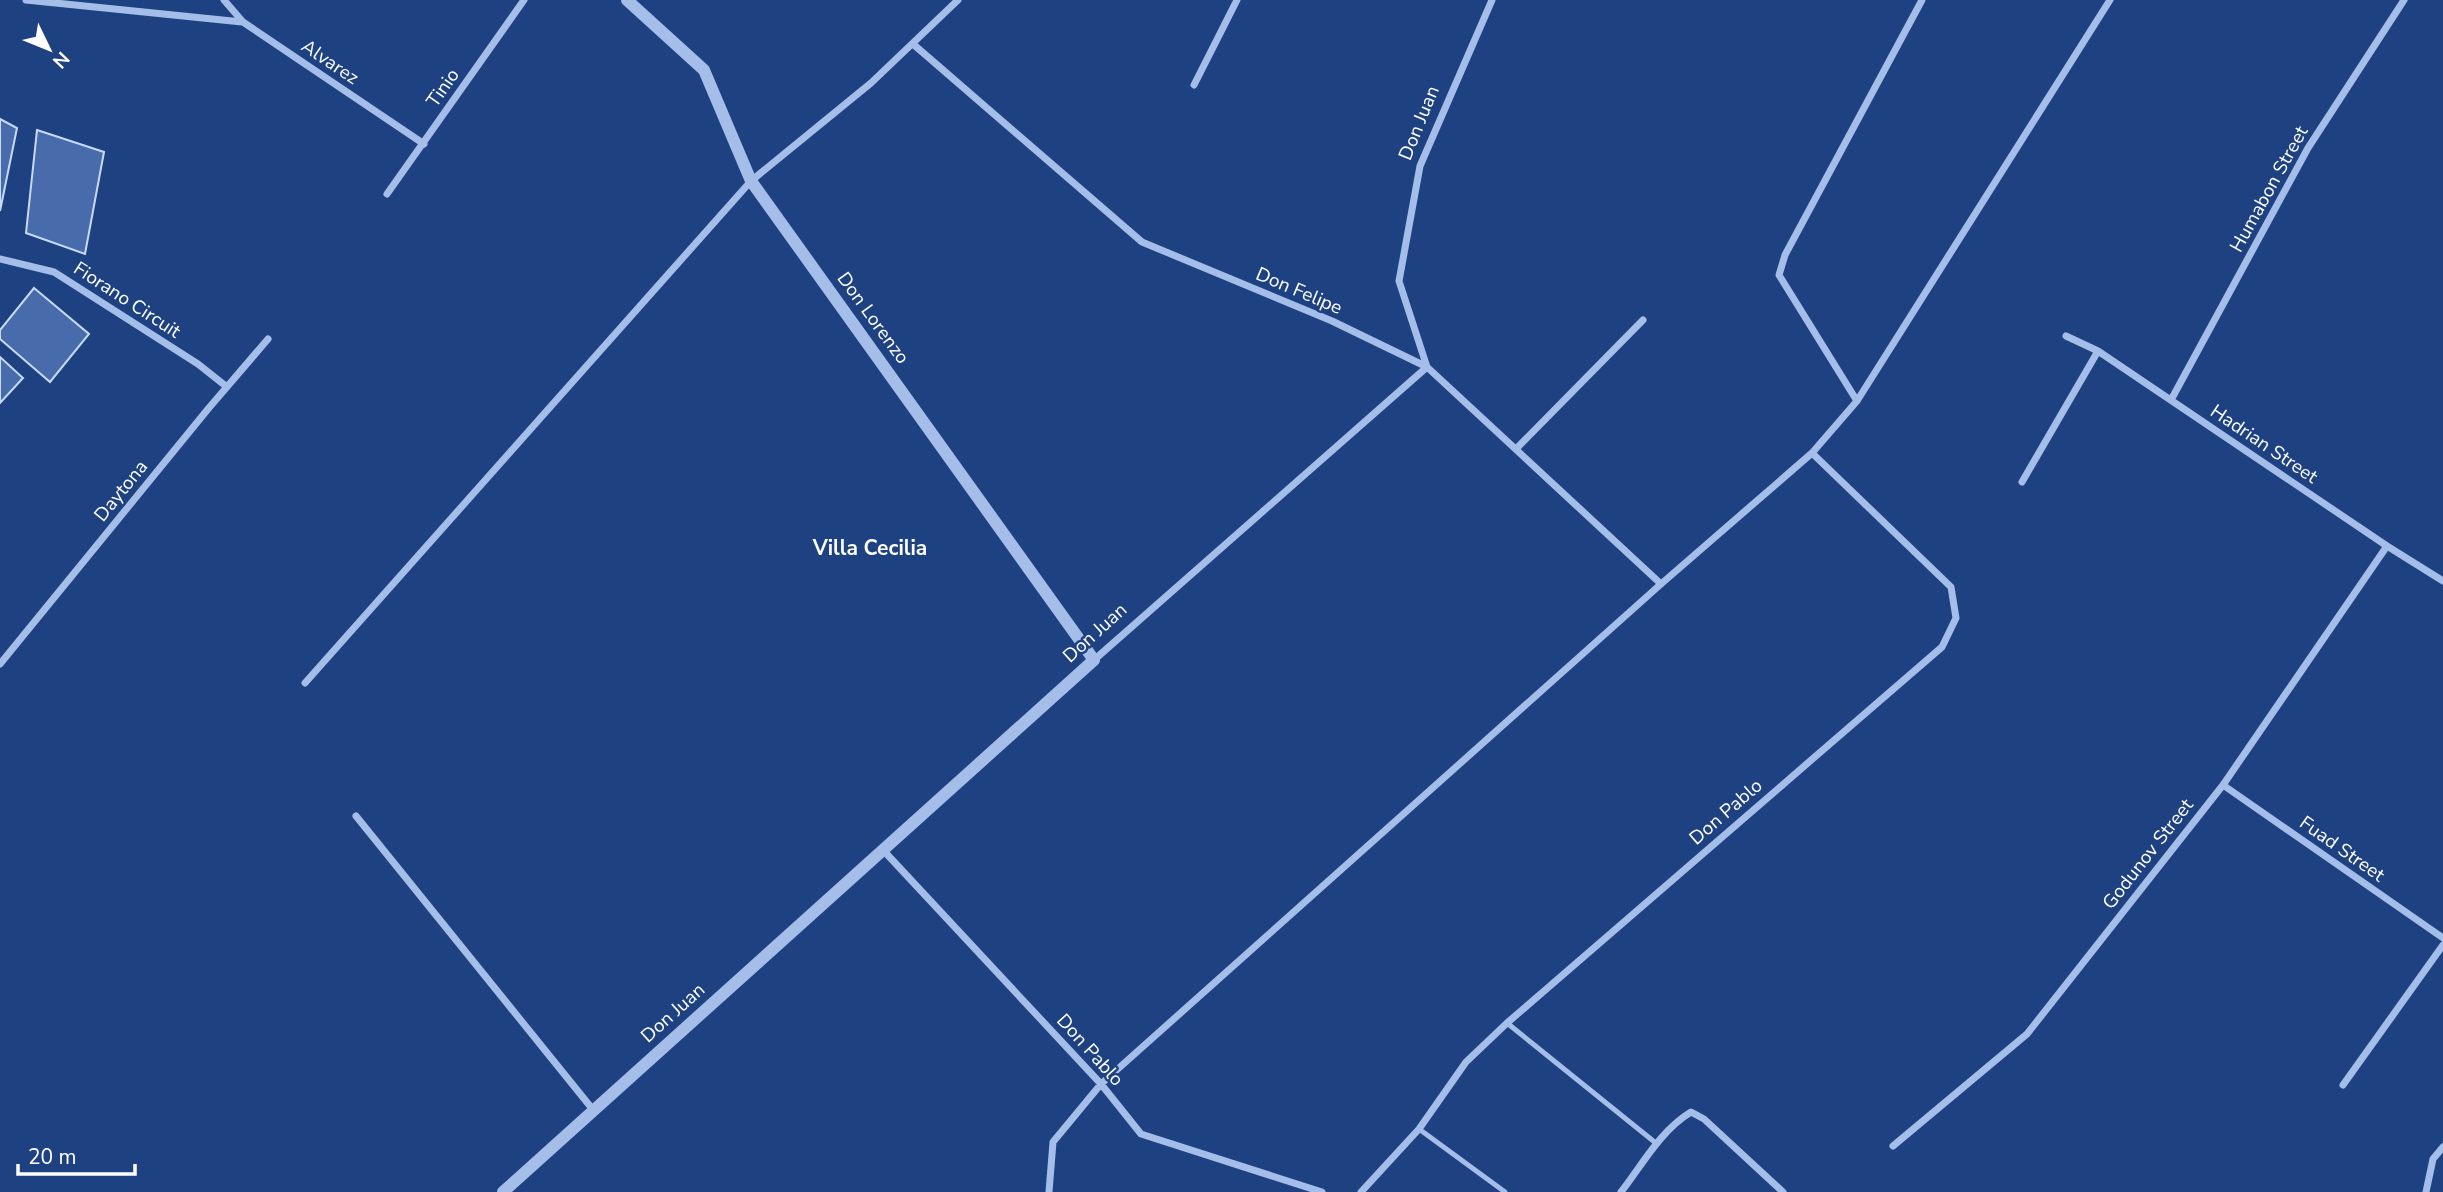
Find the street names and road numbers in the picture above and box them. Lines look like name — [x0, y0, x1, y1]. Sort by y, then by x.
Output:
street label: Alvarez — [296, 33, 364, 91]
street label: Tinio — [420, 63, 466, 113]
street label: Don Juan — [1392, 82, 1446, 164]
street label: Humabon Street — [2224, 121, 2315, 257]
street label: Fiorano Circuit — [68, 256, 186, 345]
street label: Don Felipe — [1252, 261, 1346, 321]
street label: Don Lorenzo — [831, 267, 915, 369]
street label: Hadrian Street — [2205, 398, 2323, 490]
street label: Daytona — [88, 455, 154, 527]
street label: Don Juan — [1057, 597, 1133, 669]
street label: Don Pablo — [1684, 773, 1768, 851]
street label: Godunov Street — [2097, 793, 2200, 915]
street label: Fuad Street — [2294, 810, 2390, 888]
street label: Don Juan — [635, 977, 711, 1049]
street label: Don Pablo — [1051, 1008, 1129, 1092]

